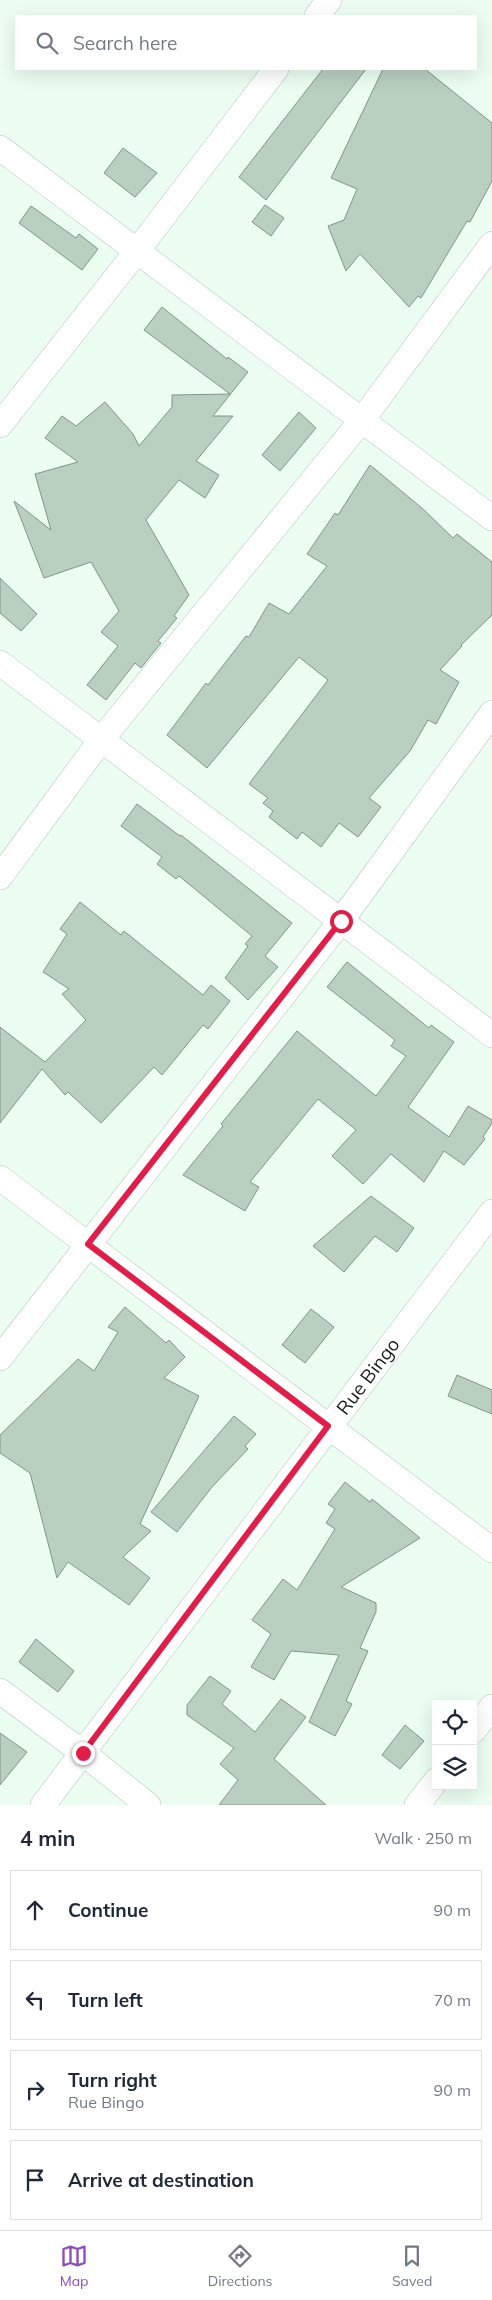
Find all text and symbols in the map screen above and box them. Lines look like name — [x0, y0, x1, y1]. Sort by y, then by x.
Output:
search box — [15, 15, 477, 70]
icon: search — [33, 29, 61, 57]
text: Search here — [73, 31, 177, 55]
route start — [330, 910, 353, 933]
street label: Rue Bingo — [331, 1333, 405, 1419]
map controls — [432, 1700, 477, 1790]
button: locate — [432, 1700, 477, 1745]
route end — [72, 1742, 95, 1765]
button: layers — [432, 1745, 477, 1790]
text: 4 min — [20, 1825, 75, 1851]
text: Walk · 250 m — [374, 1828, 472, 1848]
icon: ahead — [21, 1896, 49, 1924]
text: Continue — [68, 1898, 148, 1922]
text: 90 m — [434, 1900, 471, 1920]
icon: left — [21, 1986, 49, 2014]
text: Turn left — [68, 1988, 143, 2012]
text: 70 m — [434, 1990, 471, 2010]
text: Turn right — [68, 2068, 157, 2092]
icon: right — [21, 2076, 49, 2104]
text: 90 m — [434, 2080, 471, 2100]
text: Rue Bingo — [68, 2092, 144, 2112]
icon: arrive — [21, 2166, 49, 2194]
text: Arrive at destination — [68, 2168, 254, 2192]
tab: Map — [60, 2242, 88, 2290]
tab: Directions — [208, 2242, 273, 2290]
tab: Saved — [392, 2242, 432, 2290]

